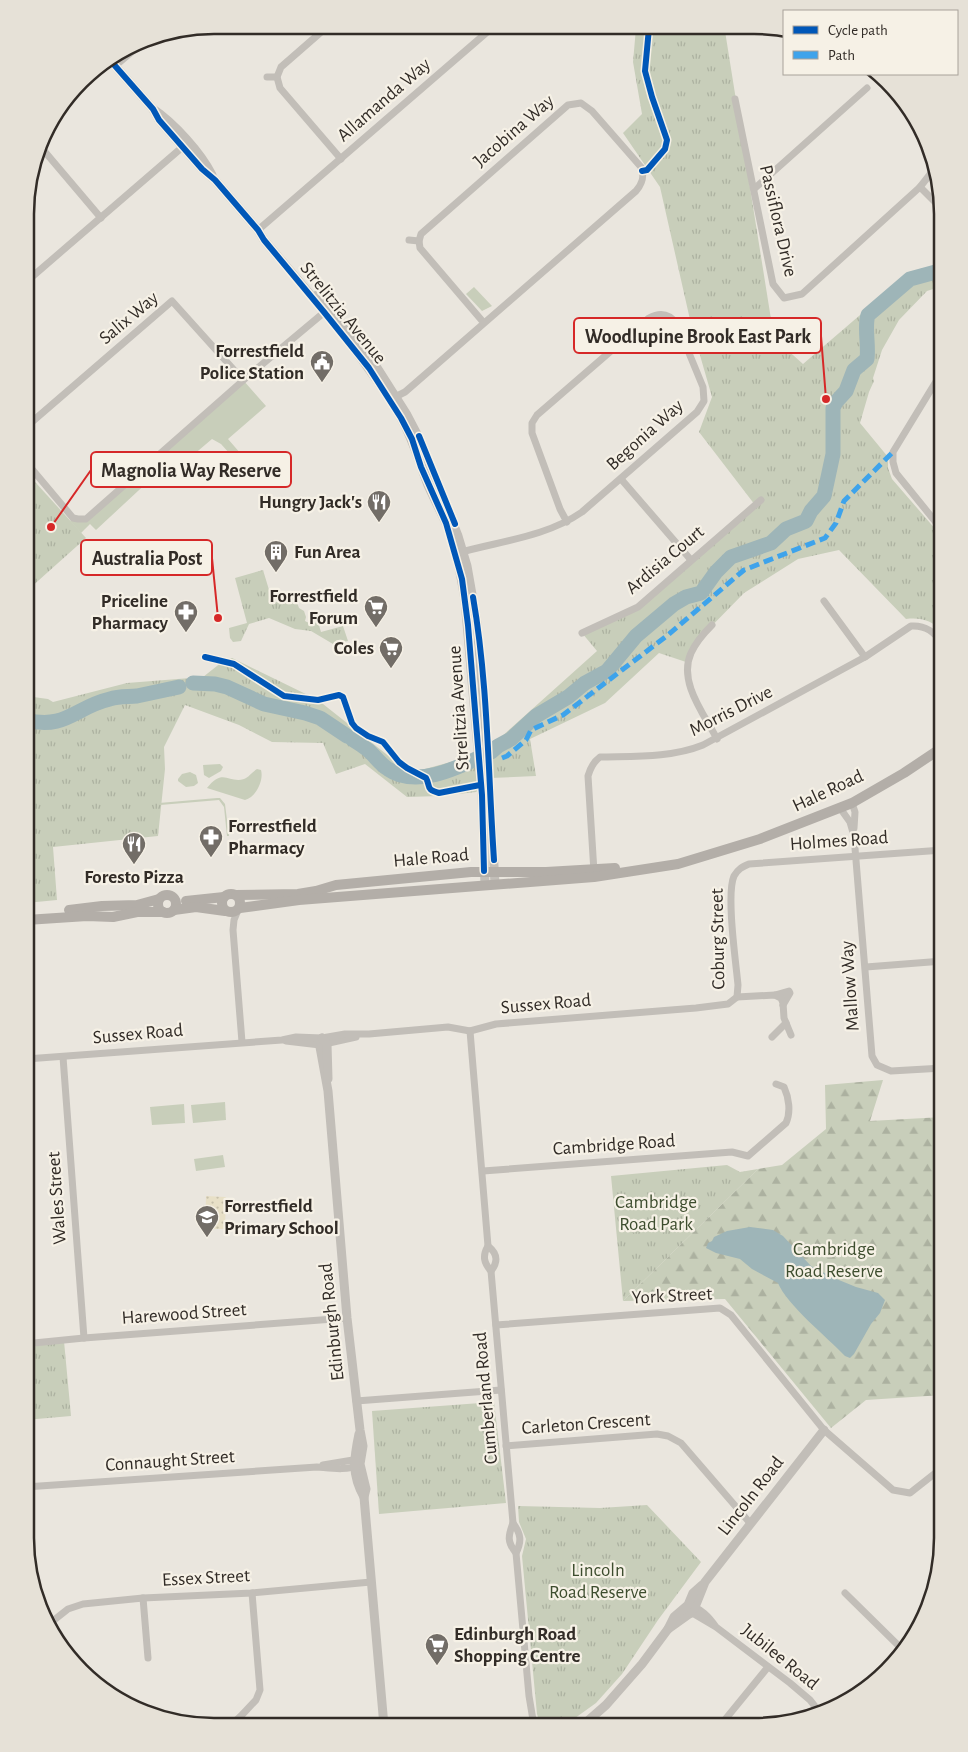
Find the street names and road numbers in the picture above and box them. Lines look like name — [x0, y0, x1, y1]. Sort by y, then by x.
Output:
street label: Allamanda Way — [334, 54, 434, 146]
street label: Jacobina Way — [470, 91, 558, 171]
street label: Passiflora Drive — [756, 163, 800, 279]
street label: Strelitzia Avenue — [296, 258, 390, 368]
street label: Salix Way — [96, 288, 162, 348]
street label: Begonia Way — [603, 396, 687, 474]
street label: Ardisia Court — [622, 522, 708, 598]
street label: Strelitzia Avenue — [445, 645, 473, 771]
street label: Morris Drive — [686, 682, 776, 740]
street label: Hale Road — [790, 766, 866, 816]
street label: Holmes Road — [789, 828, 889, 854]
street label: Hale Road — [392, 845, 470, 871]
street label: Coburg Street — [708, 888, 728, 990]
street label: Mallow Way — [837, 940, 863, 1032]
street label: Sussex Road — [500, 991, 592, 1017]
street label: Sussex Road — [92, 1021, 184, 1047]
street label: Cambridge Road — [552, 1131, 676, 1159]
street label: Wales Street — [44, 1151, 70, 1245]
street label: Edinburgh Road — [316, 1262, 348, 1382]
street label: York Street — [631, 1284, 713, 1308]
street label: Harewood Street — [121, 1300, 247, 1328]
street label: Cumberland Road — [471, 1331, 501, 1465]
street label: Carleton Crescent — [521, 1410, 651, 1438]
street label: Connaught Street — [105, 1447, 235, 1475]
street label: Lincoln Road — [714, 1453, 788, 1539]
street label: Essex Street — [162, 1566, 250, 1590]
street label: Jubilee Road — [738, 1620, 822, 1694]

